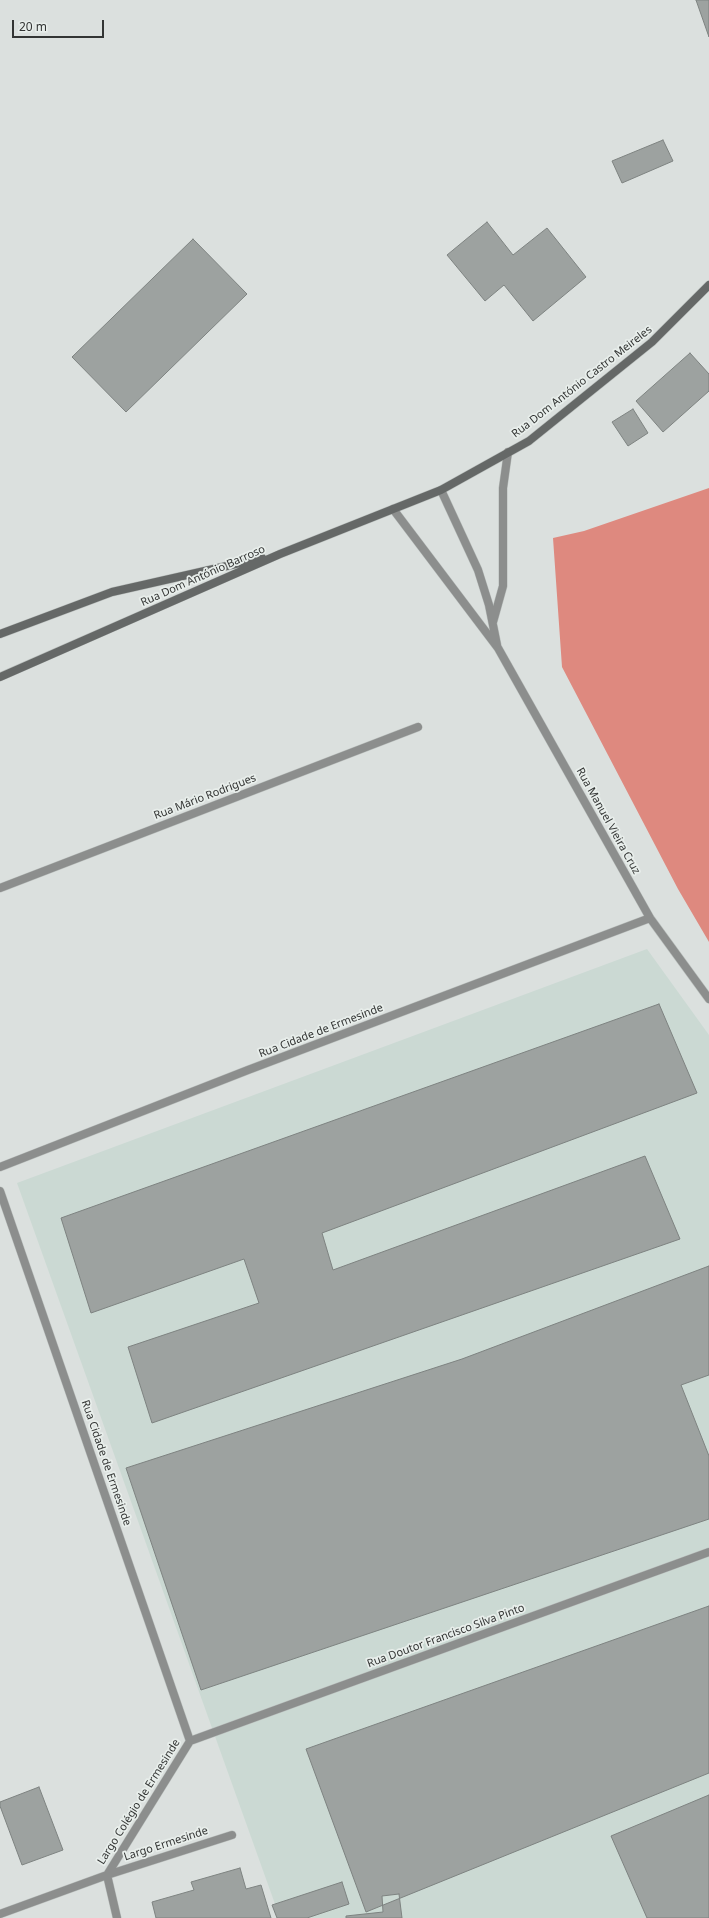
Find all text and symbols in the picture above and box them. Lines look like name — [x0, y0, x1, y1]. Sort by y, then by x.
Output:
scale bar — [14, 12, 106, 38]
text: 20 m — [19, 18, 47, 35]
street label: Rua Dom António Castro Meireles — [509, 323, 655, 441]
street label: Rua Dom António Barroso — [139, 543, 267, 609]
street label: Rua Manuel Vieira Cruz — [573, 765, 643, 877]
street label: Rua Mário Rodrigues — [152, 771, 258, 823]
street label: Rua Cidade de Ermesinde — [257, 1001, 385, 1061]
street label: Rua Cidade de Ermesinde — [78, 1398, 134, 1528]
street label: Rua Doutor Francisco Silva Pinto — [365, 1601, 527, 1671]
street label: Largo Colégio de Ermesinde — [95, 1737, 183, 1867]
street label: Largo Ermesinde — [122, 1824, 210, 1864]

